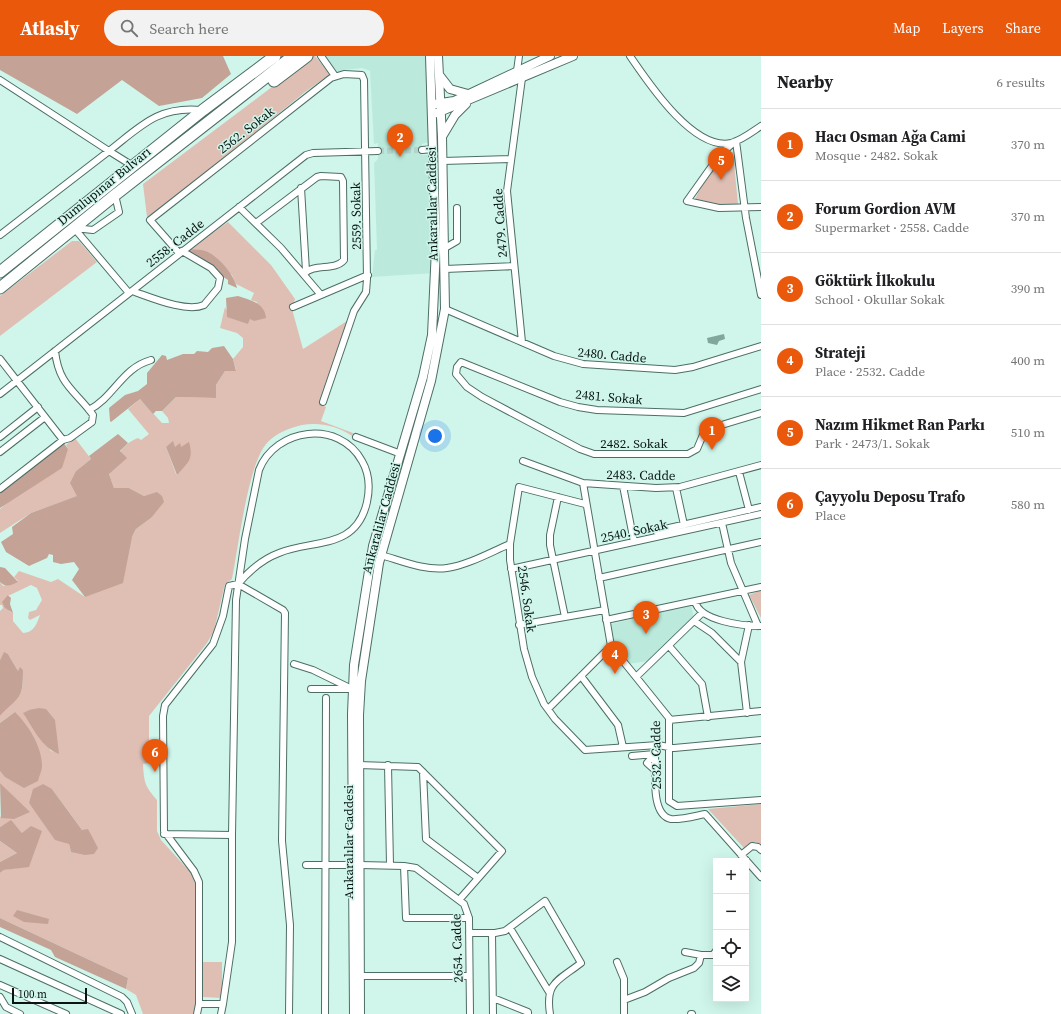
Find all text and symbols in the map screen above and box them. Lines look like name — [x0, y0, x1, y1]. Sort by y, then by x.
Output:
search box — [104, 10, 384, 46]
text: Atlasly — [20, 15, 80, 41]
icon: search — [118, 17, 140, 39]
text: Search here — [150, 18, 229, 39]
text: Map — [893, 18, 920, 38]
text: Layers — [942, 18, 984, 38]
text: Share — [1006, 18, 1041, 38]
text: Nearby — [777, 70, 833, 94]
text: 6 results — [997, 74, 1045, 91]
street label: 2562. Sokak — [214, 102, 278, 157]
pin: 2 — [387, 124, 413, 157]
text: Hacı Osman Ağa Cami — [815, 126, 966, 147]
text: 1 — [786, 136, 794, 153]
text: 370 m — [1011, 136, 1045, 153]
street label: Dumlupınar Bulvarı — [54, 143, 154, 229]
street label: Ankaralılar Caddesi — [423, 147, 441, 261]
pin: 5 — [708, 147, 734, 180]
text: Mosque · 2482. Sokak — [815, 147, 938, 164]
street label: 2559. Sokak — [347, 181, 365, 250]
street label: 2479. Cadde — [489, 188, 511, 258]
text: Forum Gordion AVM — [815, 198, 956, 219]
text: 2 — [786, 208, 794, 225]
text: 370 m — [1011, 208, 1045, 225]
street label: 2558. Cadde — [143, 215, 208, 271]
text: Supermarket · 2558. Cadde — [815, 219, 969, 236]
text: Göktürk İlkokulu — [815, 270, 935, 291]
text: 3 — [786, 280, 794, 297]
text: 390 m — [1011, 280, 1045, 297]
text: School · Okullar Sokak — [815, 291, 945, 308]
text: Strateji — [815, 342, 865, 363]
street label: 2480. Cadde — [577, 344, 648, 367]
text: 4 — [786, 352, 794, 369]
text: 400 m — [1011, 352, 1045, 369]
text: Place · 2532. Cadde — [815, 363, 925, 380]
street label: 2481. Sokak — [575, 386, 644, 408]
text: Nazım Hikmet Ran Parkı — [815, 414, 985, 435]
pin: 1 — [699, 417, 725, 450]
text: 5 — [786, 424, 794, 441]
text: 510 m — [1011, 424, 1045, 441]
your location — [425, 426, 445, 446]
street label: 2482. Sokak — [600, 435, 669, 452]
text: Park · 2473/1. Sokak — [815, 435, 930, 452]
street label: Ankaralılar Caddesi — [358, 460, 404, 575]
street label: 2483. Cadde — [606, 466, 676, 484]
text: Çayyolu Deposu Trafo — [815, 486, 965, 507]
text: 6 — [786, 496, 794, 513]
text: 580 m — [1011, 496, 1045, 513]
text: Place — [815, 507, 846, 524]
street label: 2540. Sokak — [599, 515, 670, 546]
street label: 2546. Sokak — [514, 564, 540, 634]
pin: 3 — [633, 601, 659, 634]
pin: 4 — [602, 641, 628, 674]
street label: 2532. Cadde — [647, 720, 665, 790]
pin: 6 — [142, 739, 168, 772]
street label: Ankaralılar Caddesi — [340, 785, 357, 899]
map controls — [713, 858, 749, 1002]
button: + — [713, 858, 749, 894]
button: − — [713, 894, 749, 930]
street label: 2654. Cadde — [447, 913, 467, 983]
button: locate — [713, 930, 749, 966]
button: layers — [713, 966, 749, 1002]
scale bar — [12, 986, 87, 1005]
text: 100 m — [18, 987, 47, 1002]

